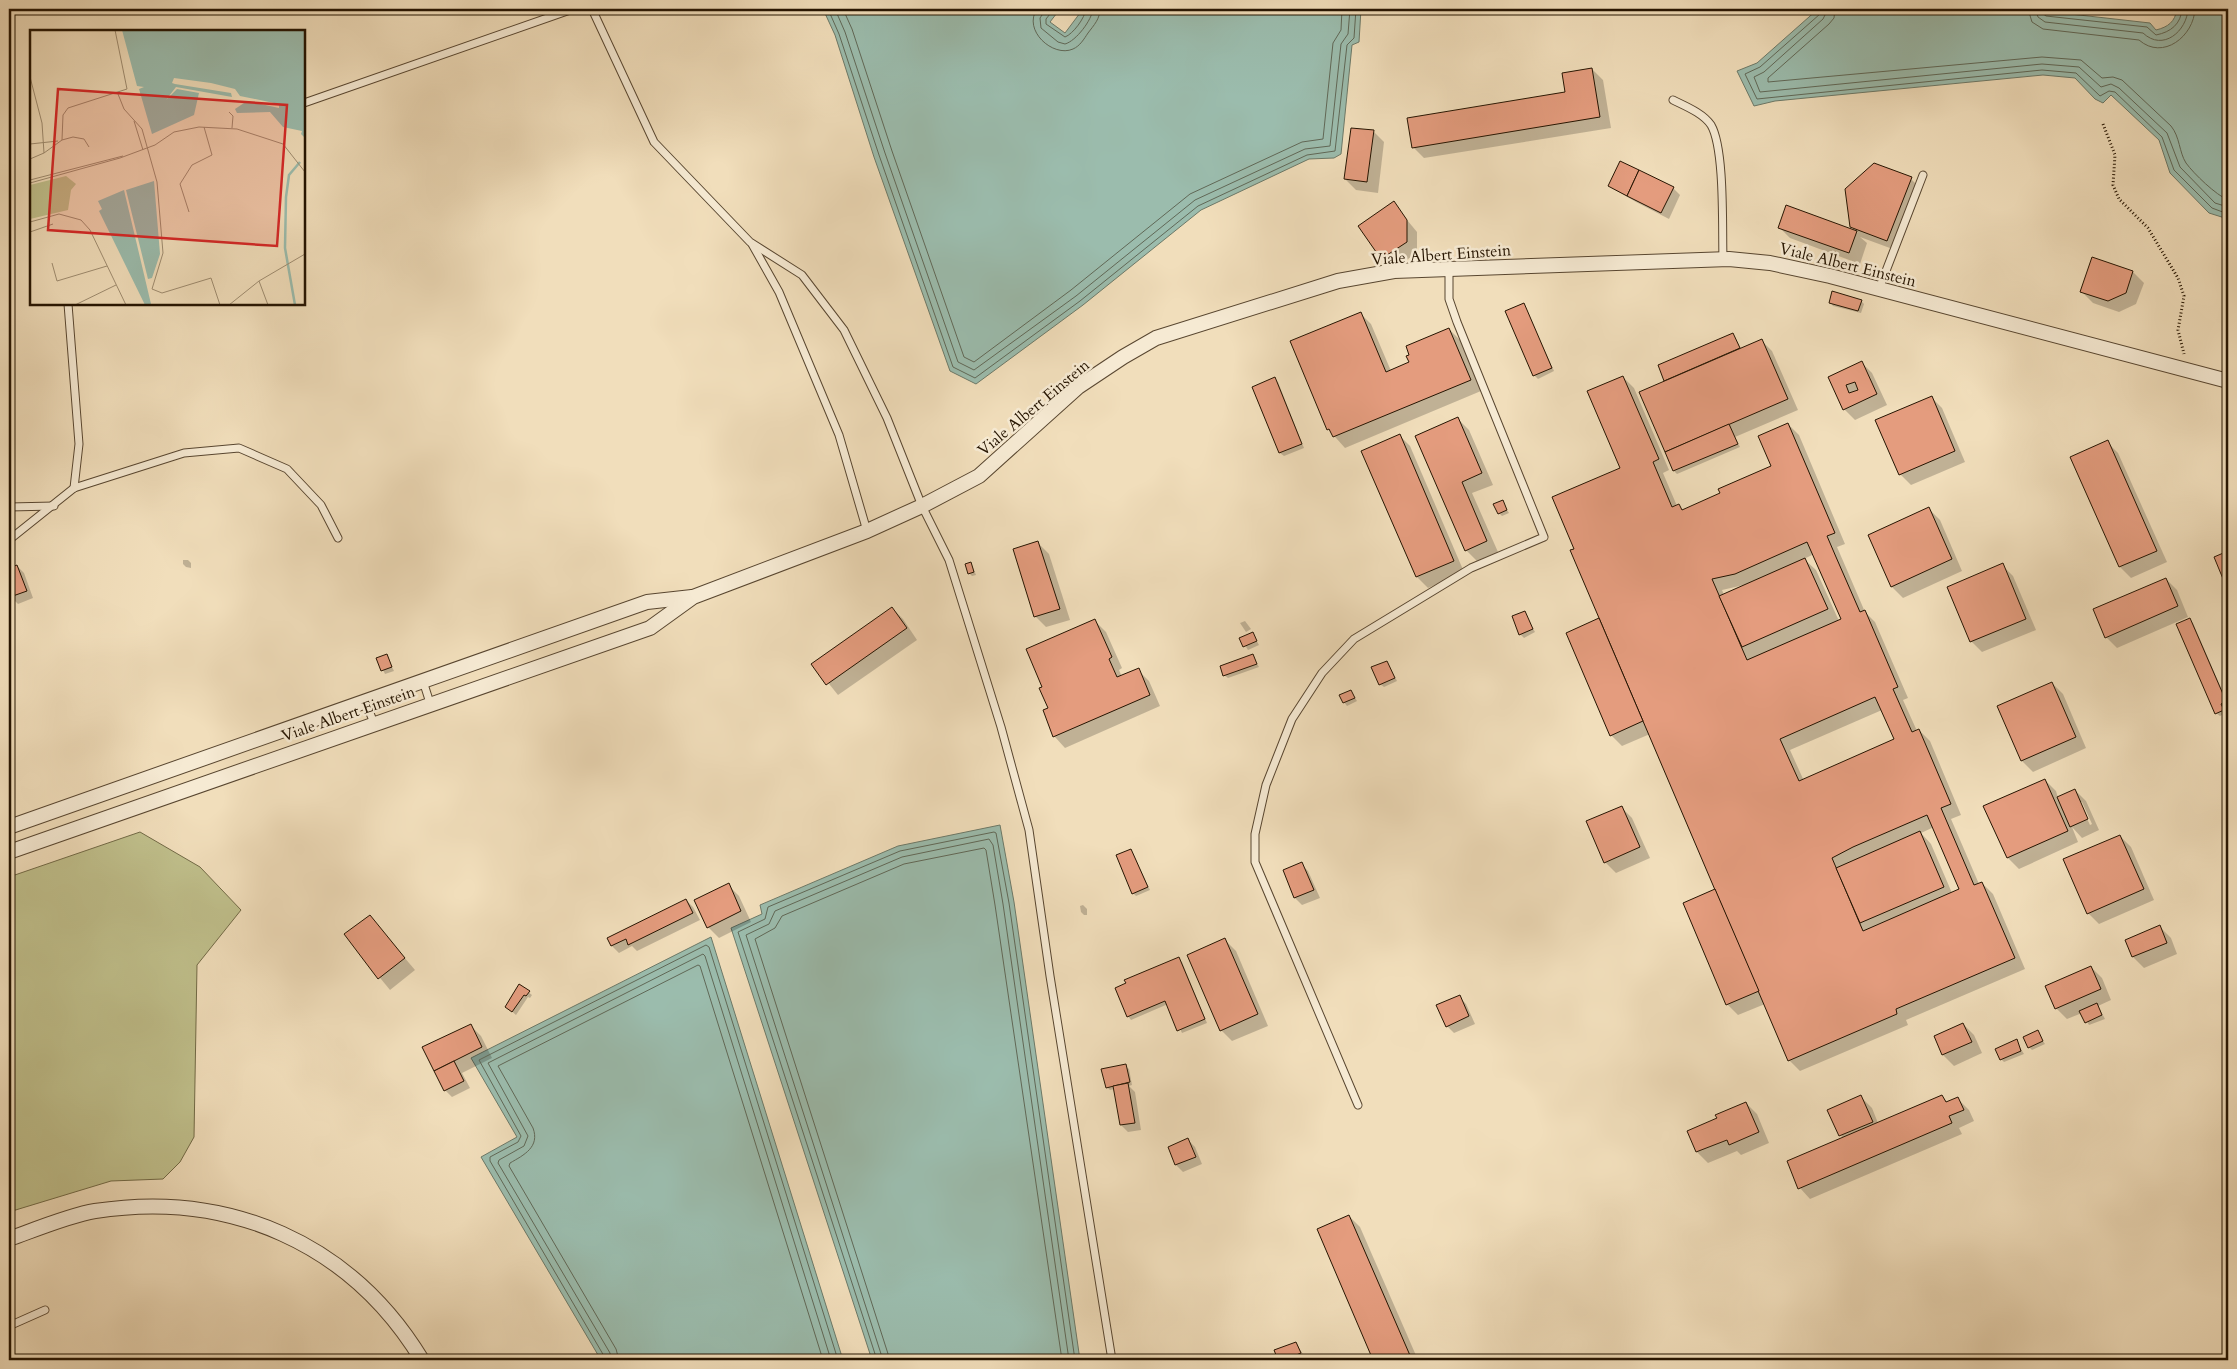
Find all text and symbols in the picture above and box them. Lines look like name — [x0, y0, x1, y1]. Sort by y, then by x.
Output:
inset map — [30, 30, 305, 305]
street label: Viale Albert Einstein — [1777, 237, 1918, 293]
street label: Viale Albert Einstein — [1370, 239, 1512, 271]
street label: Viale Albert Einstein — [973, 354, 1094, 461]
street label: Viale Albert Einstein — [279, 681, 418, 747]

